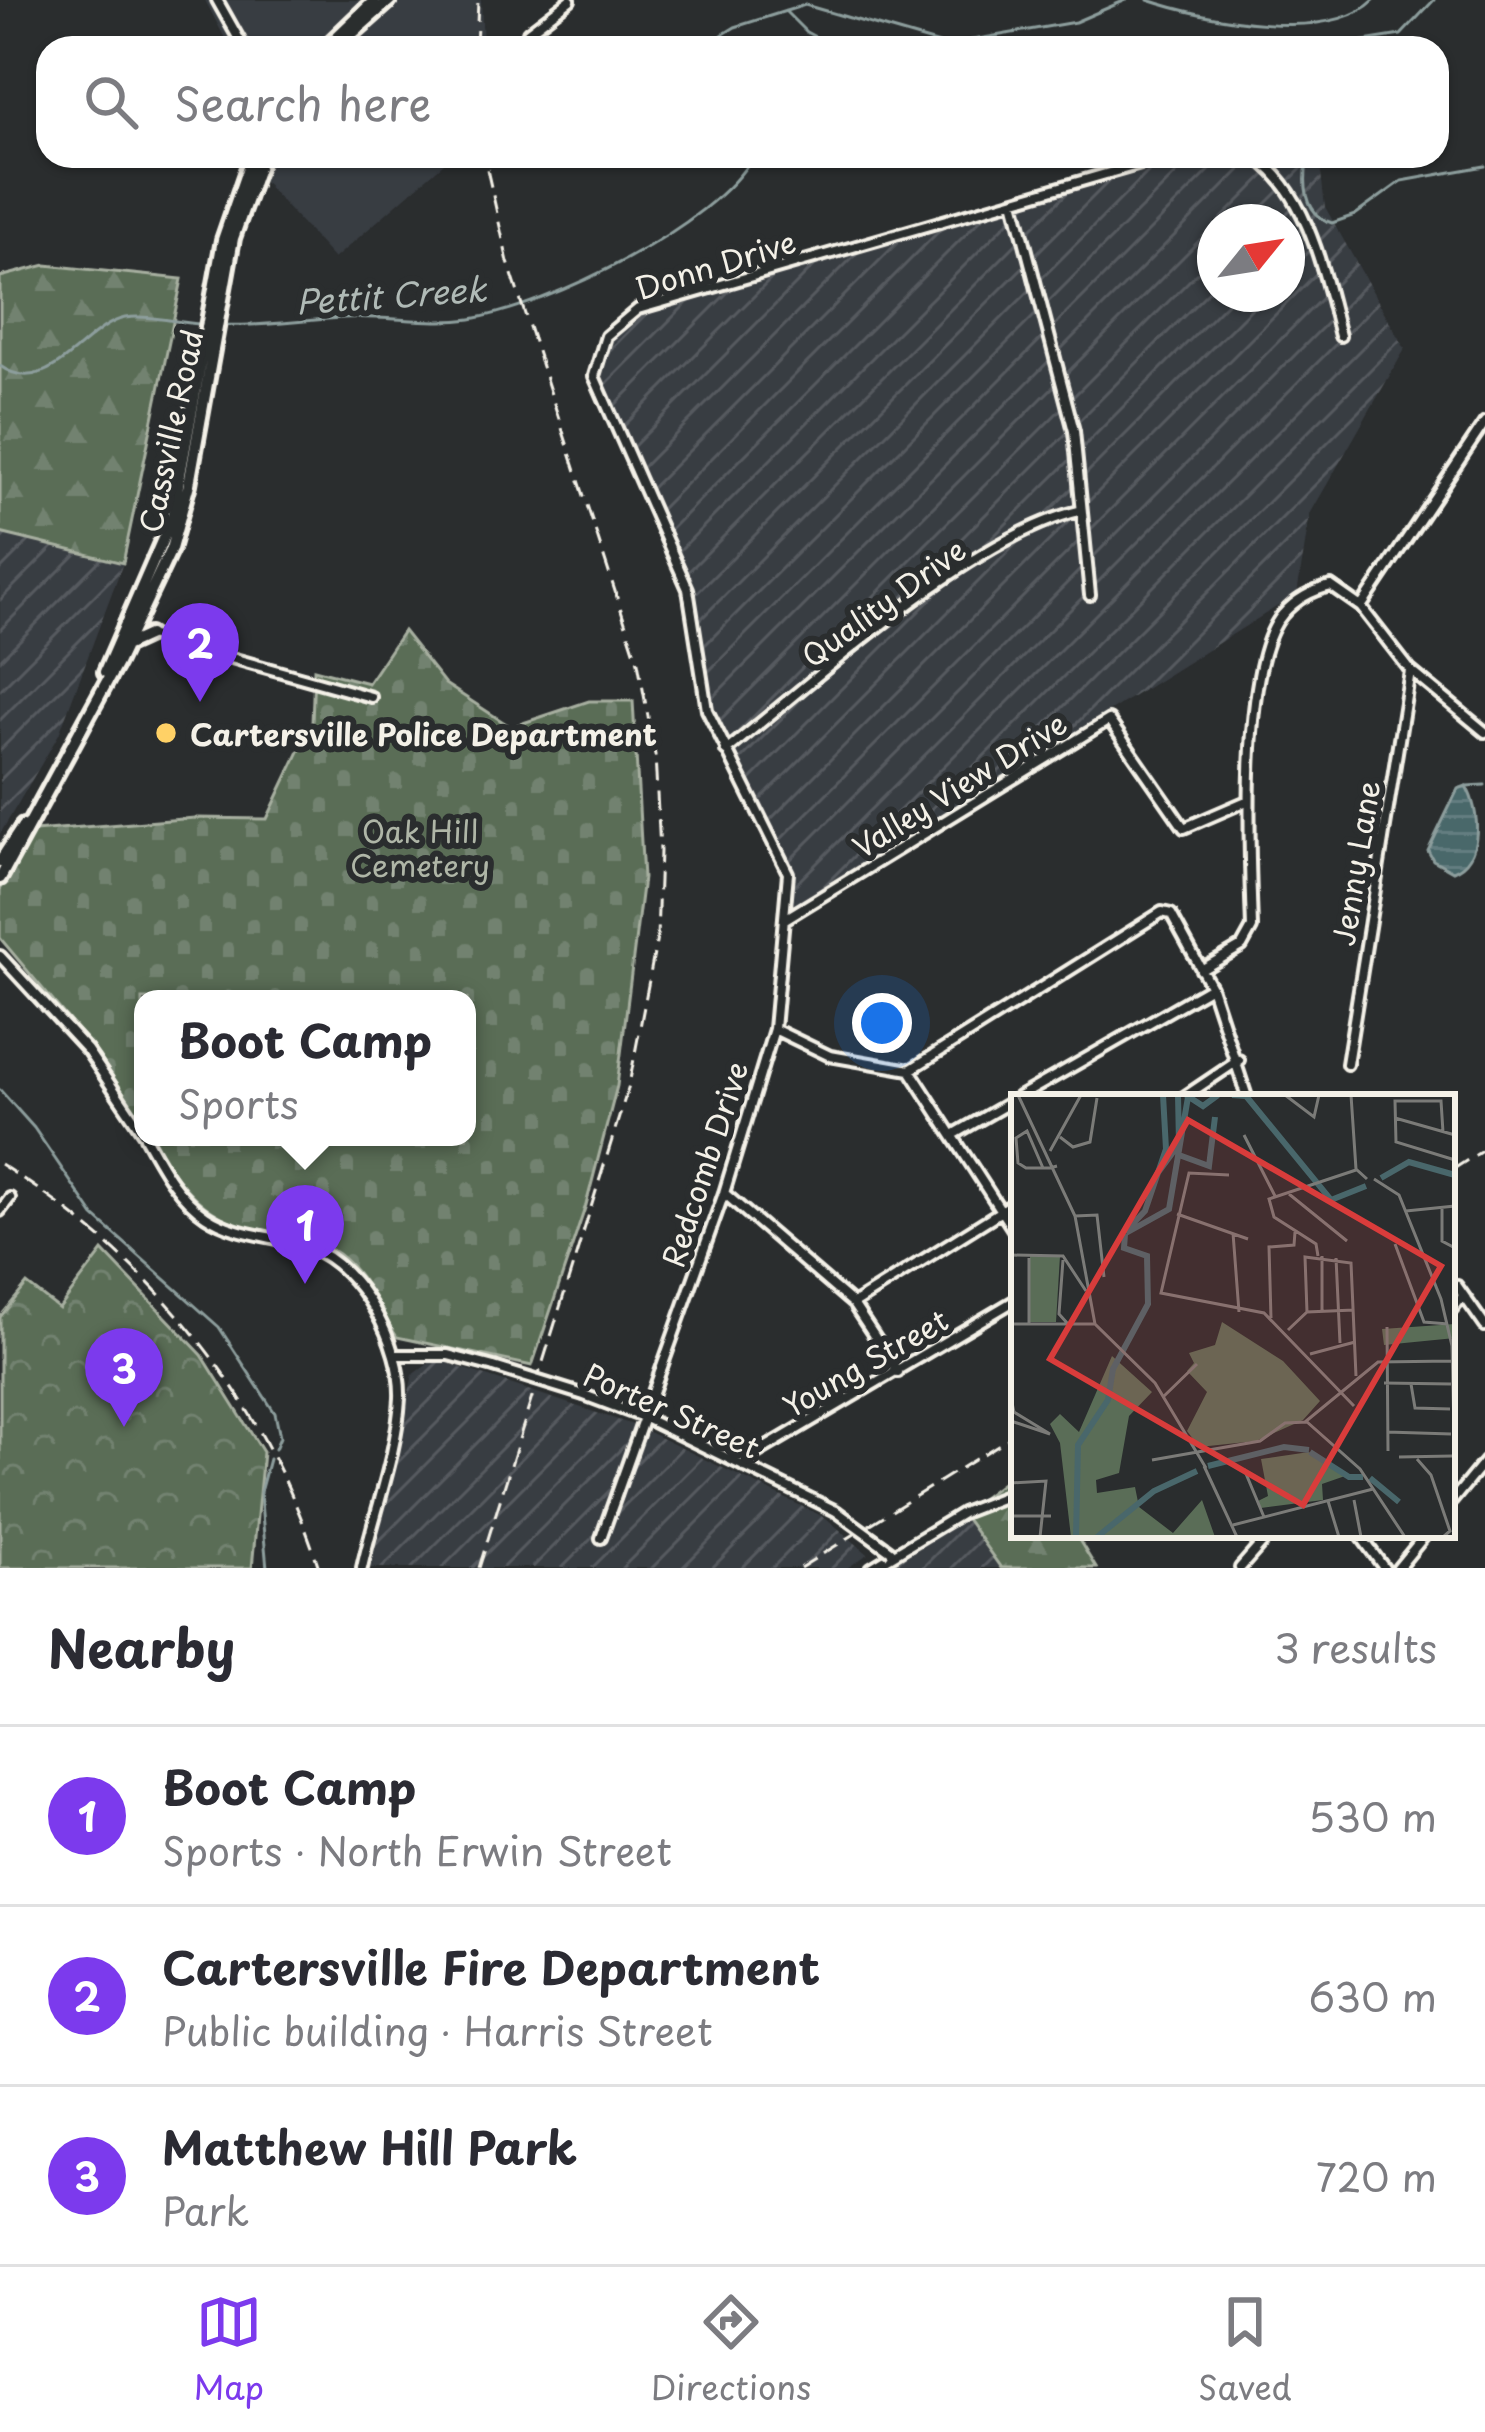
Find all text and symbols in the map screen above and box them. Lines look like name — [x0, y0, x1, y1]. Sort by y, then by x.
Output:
search box — [36, 36, 1449, 168]
text: Search here — [174, 68, 431, 136]
icon: search — [78, 69, 144, 135]
north arrow — [1197, 204, 1305, 312]
street label: Donn Drive — [629, 218, 801, 310]
water label: Pettit Creek — [294, 262, 490, 326]
street label: Cassville Road — [127, 325, 213, 537]
street label: Quality Drive — [792, 527, 974, 677]
pin: 2 — [161, 603, 239, 702]
street label: Valley View Drive — [843, 700, 1075, 868]
place label: Cartersville Police Department — [190, 711, 657, 756]
marker: Cartersville Police Department — [153, 720, 179, 746]
street label: Jenny Lane — [1320, 777, 1390, 949]
park label: Oak Hill Cemetery — [350, 808, 490, 887]
popup — [134, 990, 476, 1146]
your location — [852, 993, 912, 1053]
text: Boot Camp — [178, 1005, 432, 1073]
street label: Redcomb Drive — [650, 1055, 758, 1273]
text: Sports — [178, 1073, 298, 1132]
inset map — [1011, 1094, 1455, 1538]
pin: 1 — [266, 1185, 344, 1284]
street label: Young Street — [774, 1297, 956, 1427]
pin: 3 — [85, 1328, 163, 1427]
street label: Porter Street — [577, 1351, 767, 1469]
text: Nearby — [48, 1608, 235, 1685]
text: 3 results — [1274, 1617, 1437, 1676]
text: Boot Camp — [162, 1752, 416, 1820]
text: 1 — [78, 1786, 96, 1845]
text: 530 m — [1308, 1786, 1437, 1845]
text: Sports · North Erwin Street — [162, 1820, 672, 1879]
text: Cartersville Fire Department — [162, 1932, 820, 2000]
text: 2 — [73, 1966, 101, 2025]
text: 630 m — [1308, 1966, 1437, 2025]
text: Public building · Harris Street — [162, 2000, 713, 2059]
text: Matthew Hill Park — [162, 2112, 577, 2180]
text: 3 — [74, 2146, 100, 2205]
text: 720 m — [1316, 2146, 1437, 2205]
text: Park — [162, 2180, 249, 2239]
tab: Map — [193, 2289, 264, 2411]
tab: Directions — [651, 2289, 811, 2411]
tab: Saved — [1198, 2289, 1292, 2411]

